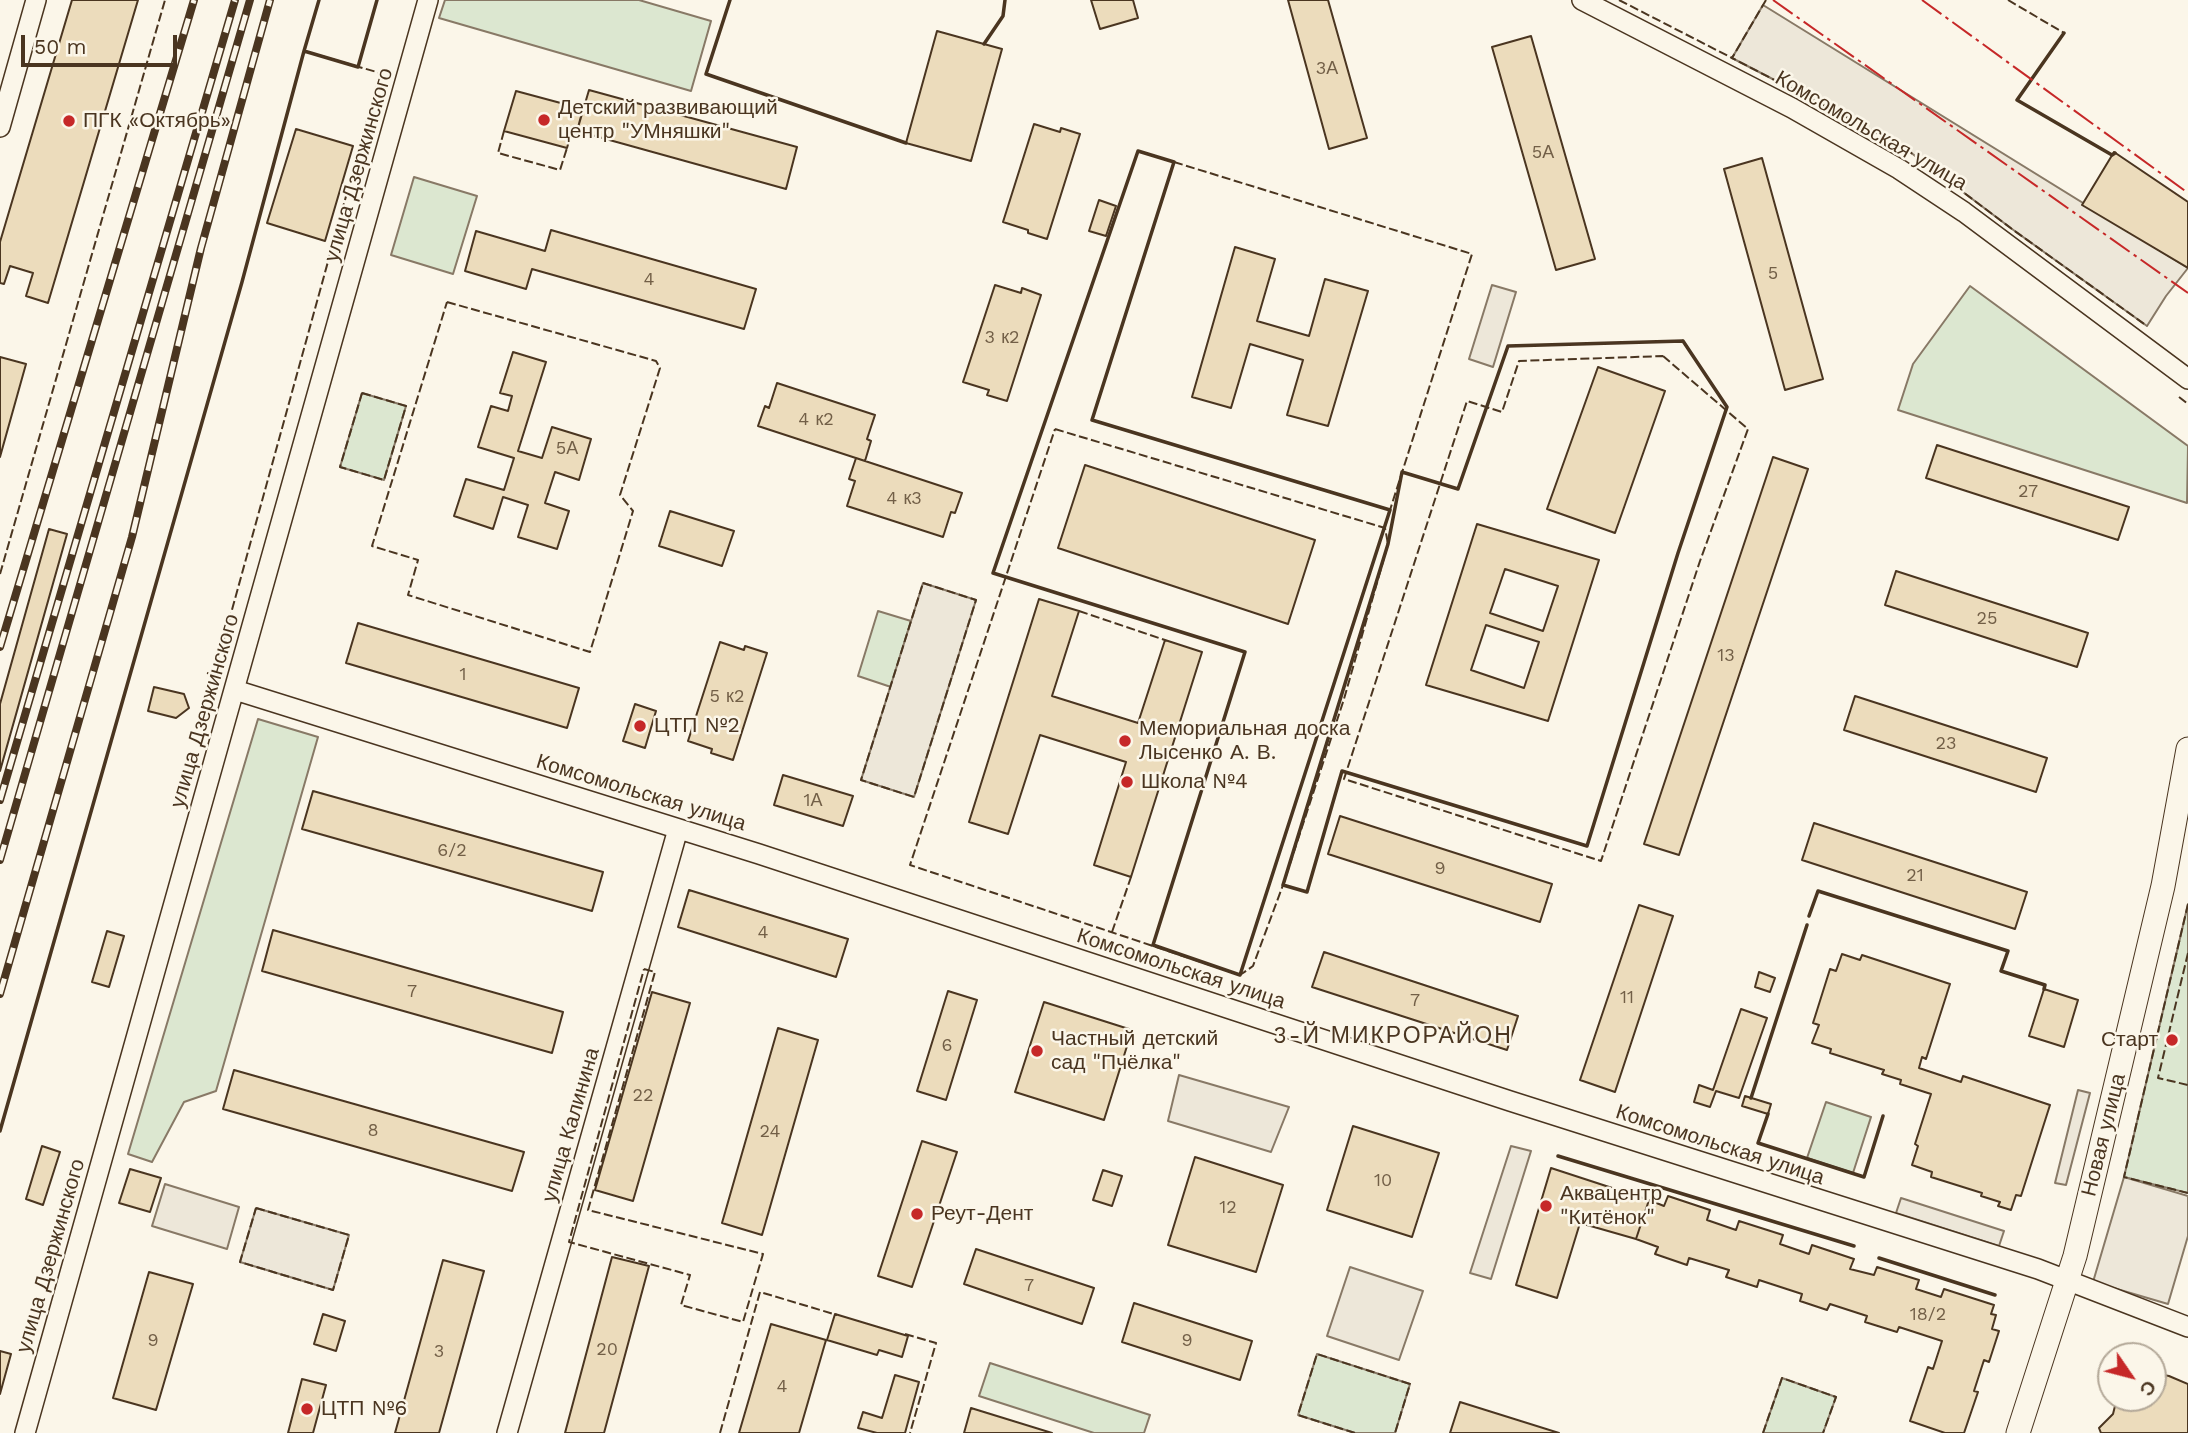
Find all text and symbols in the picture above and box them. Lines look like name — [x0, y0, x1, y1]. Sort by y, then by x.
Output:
scale bar — [24, 21, 180, 65]
text: 50 m — [34, 34, 86, 59]
house number: 3А — [1316, 58, 1338, 80]
street label: улица Дзержинского — [319, 65, 399, 265]
street label: Комсомольская улица — [1770, 66, 1972, 196]
place label: Детский развивающий центр "УМняшки" — [558, 95, 778, 145]
place label: ПГК «Октябрь» — [83, 108, 231, 134]
marker: Детский развивающий центр "УМняшки" — [536, 112, 552, 128]
marker: ПГК «Октябрь» — [61, 113, 77, 129]
house number: 5А — [1532, 142, 1554, 164]
house number: 5 — [1768, 263, 1778, 285]
house number: 4 — [644, 269, 654, 291]
house number: 3 к2 — [984, 327, 1020, 349]
house number: 4 к2 — [798, 409, 834, 431]
house number: 5А — [556, 438, 578, 460]
house number: 27 — [2018, 481, 2038, 503]
house number: 4 к3 — [886, 488, 922, 510]
house number: 25 — [1977, 608, 1997, 630]
street label: улица Дзержинского — [165, 611, 245, 811]
house number: 13 — [1717, 645, 1735, 667]
house number: 1 — [459, 664, 467, 686]
house number: 5 к2 — [710, 686, 744, 708]
place label: ЦТП №2 — [654, 713, 740, 739]
place label: Мемориальная доска Лысенко А. В. — [1139, 716, 1350, 766]
marker: ЦТП №2 — [632, 718, 648, 734]
marker: Мемориальная доска Лысенко А. В. — [1117, 733, 1133, 749]
house number: 23 — [1936, 733, 1956, 755]
street label: Комсомольская улица — [533, 749, 749, 837]
place label: Школа №4 — [1141, 769, 1248, 795]
marker: Школа №4 — [1119, 774, 1135, 790]
house number: 1А — [803, 790, 823, 812]
house number: 6/2 — [437, 840, 467, 862]
house number: 9 — [1434, 858, 1446, 880]
house number: 21 — [1906, 865, 1924, 887]
house number: 4 — [758, 922, 768, 944]
street label: Комсомольская улица — [1074, 923, 1288, 1015]
house number: 7 — [407, 981, 417, 1003]
house number: 11 — [1620, 987, 1634, 1009]
house number: 7 — [1410, 990, 1420, 1012]
district label: 3-Й МИКРОРАЙОН — [1275, 1022, 1511, 1050]
place label: Частный детский сад "Пчёлка" — [1051, 1026, 1218, 1076]
place label: Старт — [2101, 1027, 2158, 1053]
marker: Старт — [2164, 1032, 2180, 1048]
house number: 6 — [942, 1035, 952, 1057]
marker: Частный детский сад "Пчёлка" — [1029, 1043, 1045, 1059]
street label: улица Калинина — [537, 1045, 605, 1205]
street label: Новая улица — [2077, 1071, 2131, 1199]
house number: 22 — [633, 1085, 653, 1107]
street label: Комсомольская улица — [1613, 1099, 1827, 1191]
house number: 8 — [367, 1120, 379, 1142]
house number: 24 — [760, 1121, 780, 1143]
street label: улица Дзержинского — [11, 1156, 91, 1356]
house number: 10 — [1374, 1170, 1392, 1192]
place label: Аквацентр "Китёнок" — [1560, 1181, 1662, 1231]
house number: 12 — [1219, 1197, 1237, 1219]
marker: Аквацентр "Китёнок" — [1538, 1198, 1554, 1214]
place label: Реут-Дент — [931, 1201, 1033, 1227]
marker: Реут-Дент — [909, 1206, 925, 1222]
house number: 7 — [1024, 1275, 1034, 1297]
house number: 18/2 — [1910, 1304, 1946, 1326]
house number: 9 — [147, 1330, 159, 1352]
house number: 9 — [1181, 1330, 1193, 1352]
house number: 20 — [596, 1339, 618, 1361]
house number: 3 — [434, 1341, 444, 1363]
north arrow — [2097, 1342, 2167, 1412]
house number: 4 — [777, 1376, 787, 1398]
text: С — [2135, 1376, 2161, 1400]
place label: ЦТП №6 — [321, 1396, 407, 1422]
marker: ЦТП №6 — [299, 1401, 315, 1417]

